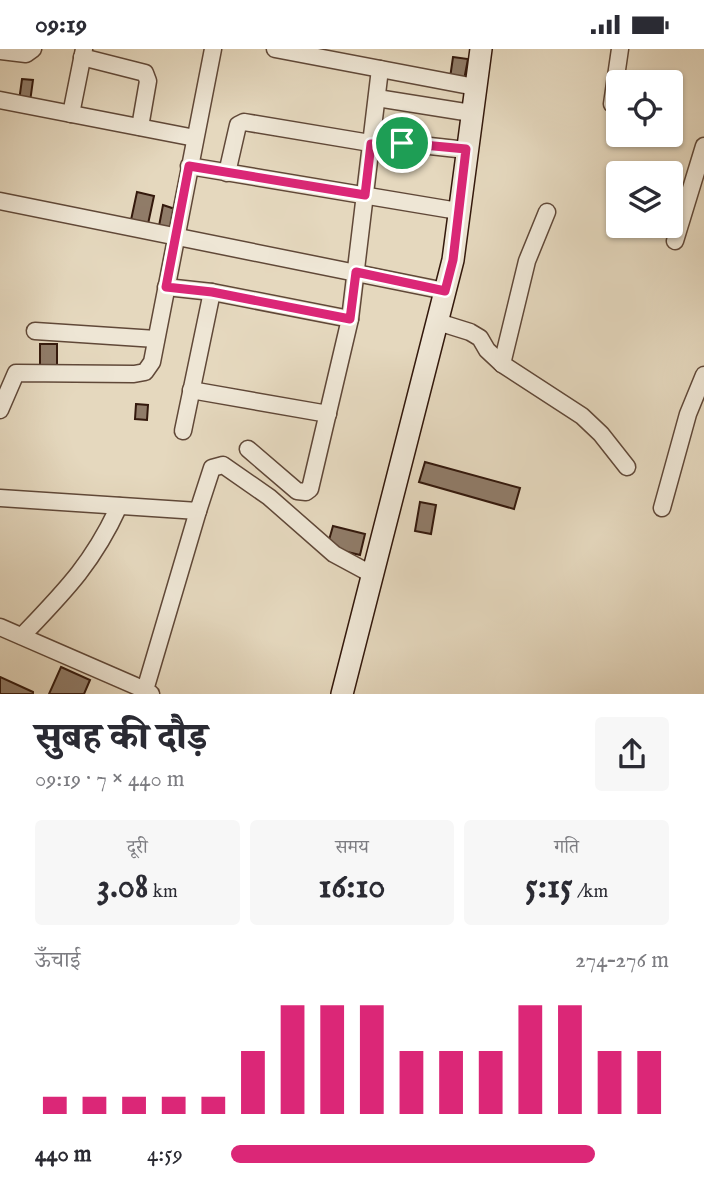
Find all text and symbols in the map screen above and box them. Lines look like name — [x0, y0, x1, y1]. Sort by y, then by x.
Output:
text: 09:19 — [35, 8, 87, 41]
map controls — [606, 70, 683, 238]
button: locate — [606, 70, 683, 147]
pin — [372, 113, 432, 173]
icon: arrive — [383, 124, 421, 162]
button: layers — [606, 161, 683, 238]
text: सुबह की दौड़ — [35, 715, 207, 763]
button: share — [595, 717, 669, 791]
text: 09:19 · 7 × 440 m — [35, 765, 185, 794]
text: दूरी — [127, 836, 148, 860]
text: समय — [335, 836, 369, 860]
text: गति — [554, 836, 579, 860]
text: 3.08 — [97, 865, 149, 910]
text: 16:10 — [318, 865, 386, 910]
text: 5:15 — [525, 865, 573, 910]
text: km — [149, 880, 178, 904]
text: /km — [573, 880, 608, 904]
text: ऊँचाई — [35, 946, 80, 975]
text: 274–276 m — [575, 946, 669, 975]
text: 440 m — [35, 1140, 92, 1169]
text: 4:59 — [147, 1140, 183, 1169]

